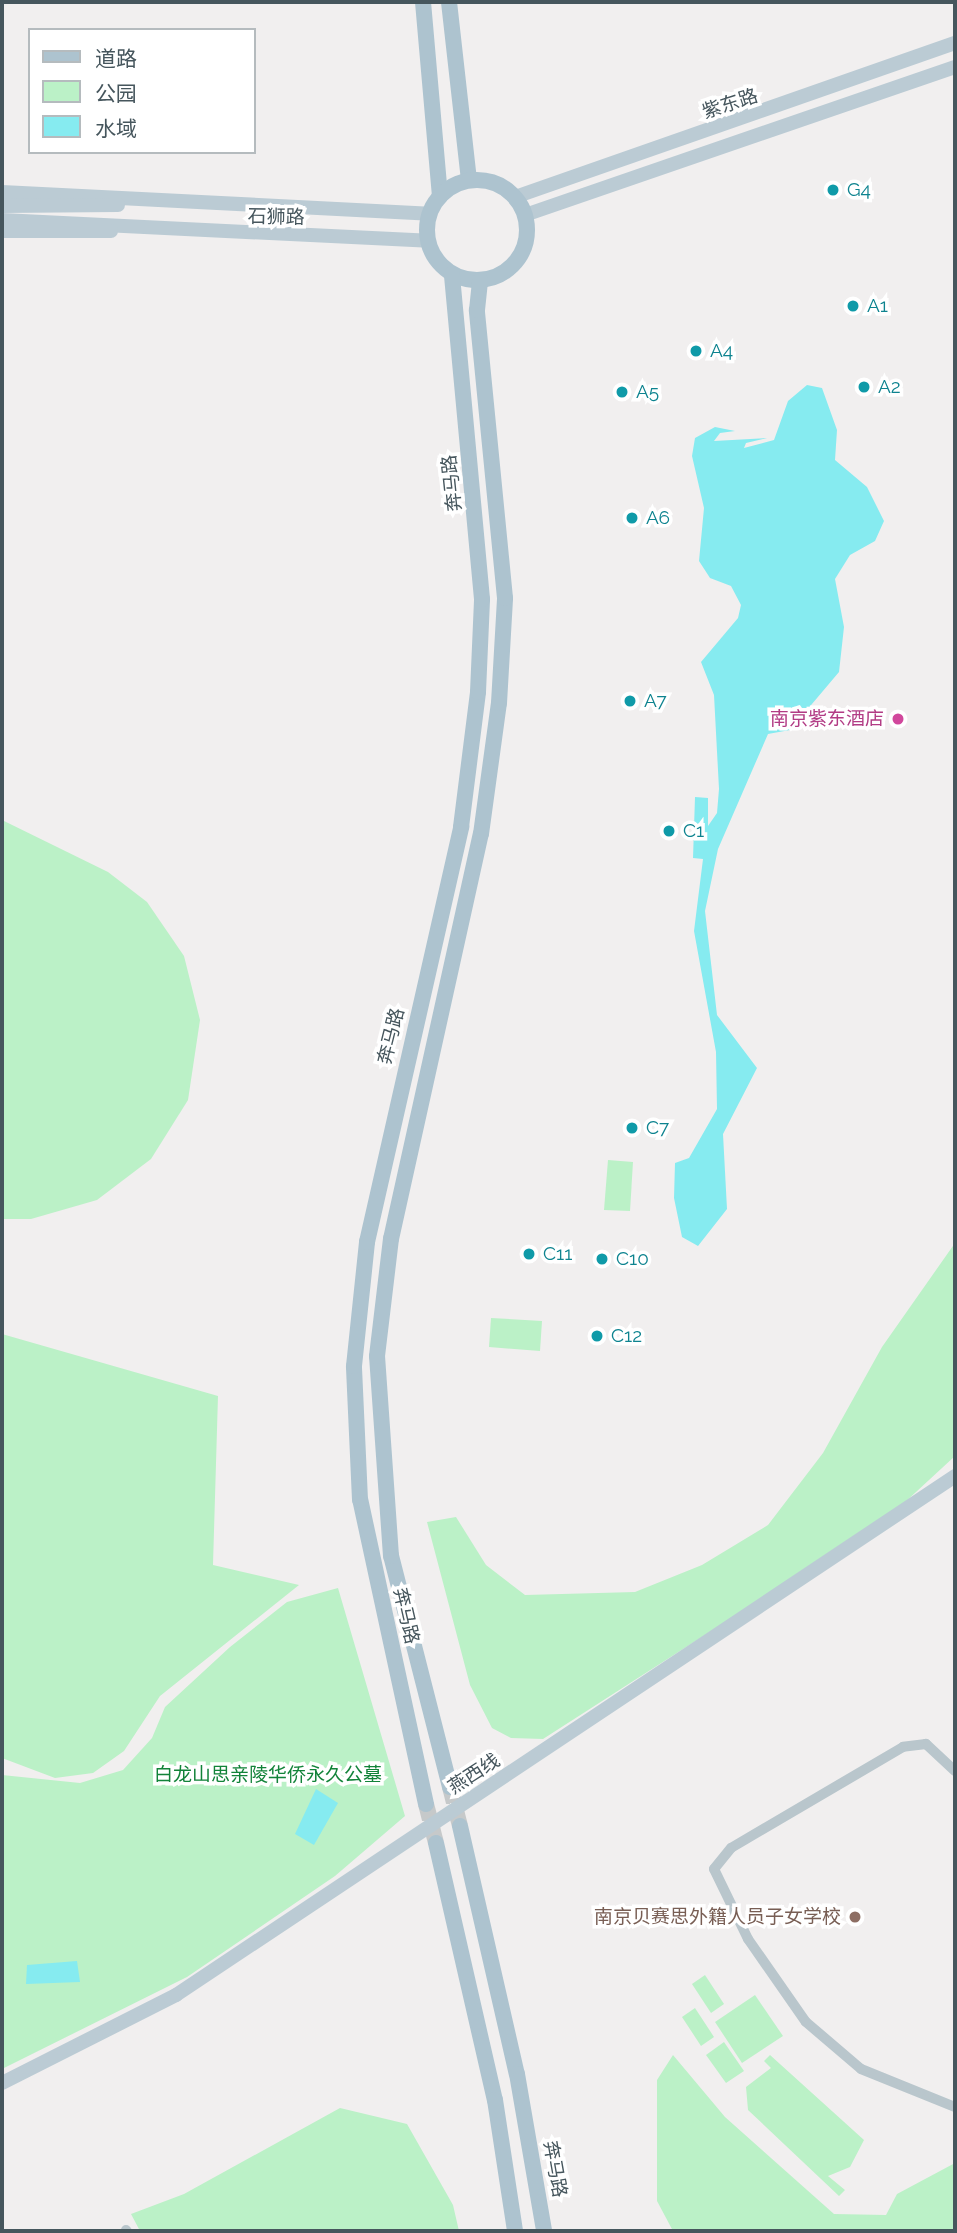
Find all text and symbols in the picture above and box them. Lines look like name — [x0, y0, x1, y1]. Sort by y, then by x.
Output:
legend — [28, 28, 256, 154]
text: 道路 — [95, 46, 137, 71]
text: 公园 — [95, 81, 137, 106]
street label: 紫东路 — [699, 84, 761, 124]
text: 水域 — [95, 116, 137, 141]
place label: G4 — [847, 179, 871, 201]
marker: G4 — [825, 182, 841, 198]
street label: 石狮路 — [247, 205, 305, 229]
place label: A1 — [867, 295, 888, 317]
marker: A1 — [845, 298, 861, 314]
place label: A4 — [710, 340, 733, 362]
marker: A4 — [688, 343, 704, 359]
place label: A2 — [878, 376, 901, 398]
marker: A2 — [856, 379, 872, 395]
place label: A5 — [636, 381, 659, 403]
marker: A5 — [614, 384, 630, 400]
street label: 奔马路 — [438, 453, 466, 513]
place label: A6 — [646, 507, 670, 529]
marker: A6 — [624, 510, 640, 526]
place label: A7 — [644, 690, 667, 712]
marker: A7 — [622, 693, 638, 709]
place label: 南京紫东酒店 — [770, 708, 884, 730]
marker: 南京紫东酒店 — [890, 711, 906, 727]
place label: C1 — [683, 820, 704, 842]
marker: C1 — [661, 823, 677, 839]
street label: 奔马路 — [373, 1006, 409, 1066]
place label: C7 — [646, 1117, 669, 1139]
marker: C7 — [624, 1120, 640, 1136]
place label: C11 — [543, 1243, 572, 1265]
marker: C11 — [521, 1246, 537, 1262]
place label: C10 — [616, 1248, 649, 1270]
marker: C10 — [594, 1251, 610, 1267]
place label: C12 — [611, 1325, 642, 1347]
marker: C12 — [589, 1328, 605, 1344]
street label: 奔马路 — [388, 1586, 424, 1646]
street label: 燕西线 — [444, 1749, 504, 1799]
park label: 白龙山思亲陵华侨永久公墓 — [154, 1764, 382, 1786]
place label: 南京贝赛思外籍人员子女学校 — [594, 1906, 841, 1928]
marker: 南京贝赛思外籍人员子女学校 — [847, 1909, 863, 1925]
street label: 奔马路 — [539, 2139, 571, 2199]

